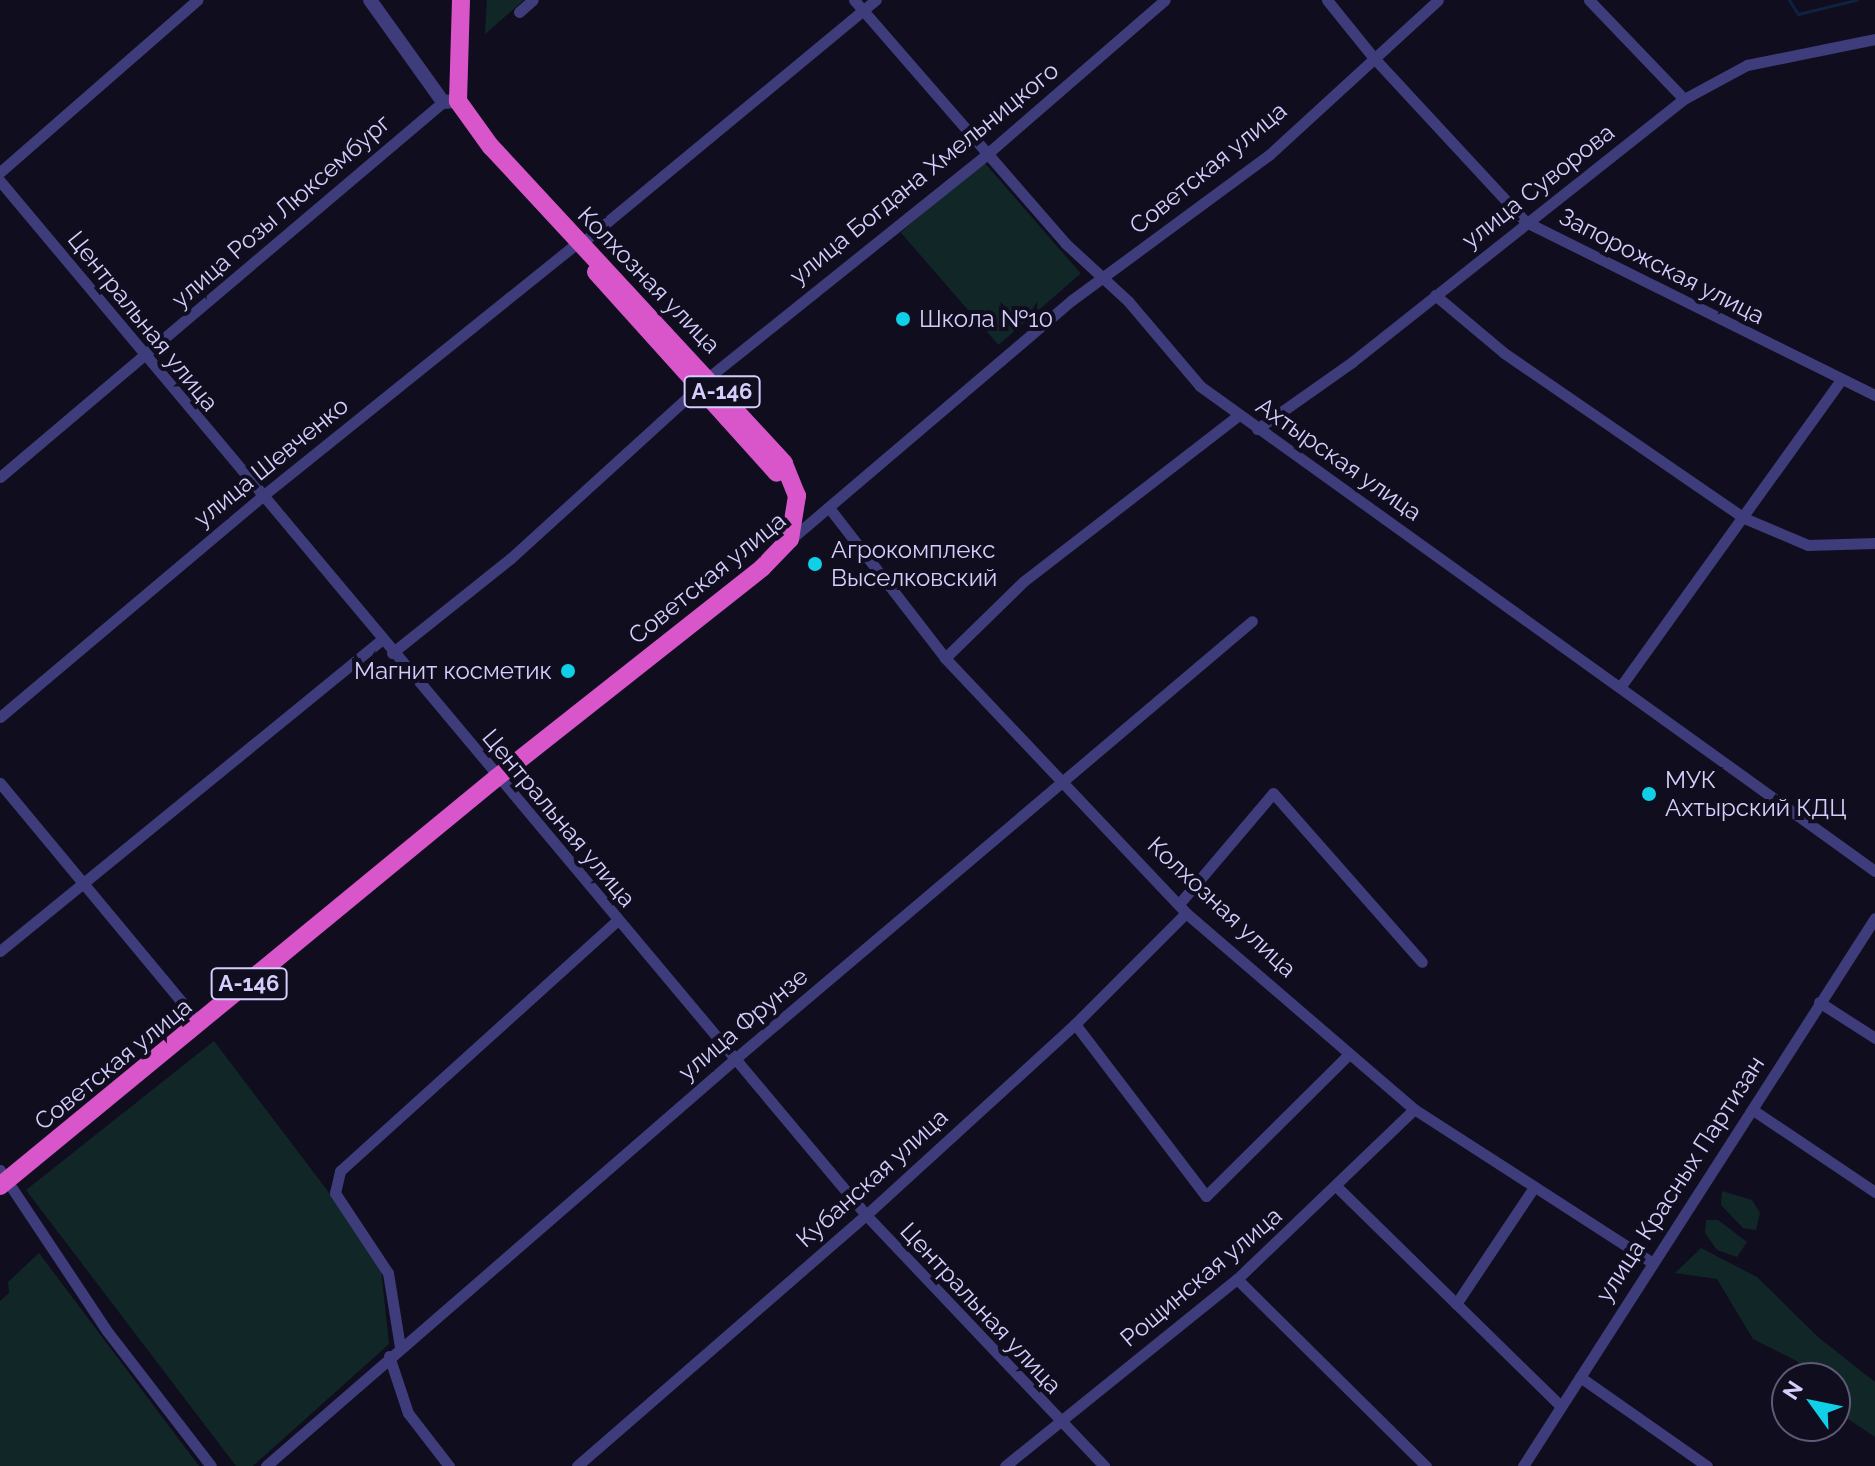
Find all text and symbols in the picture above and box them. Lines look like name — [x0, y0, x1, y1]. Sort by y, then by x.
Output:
street label: улица Богдана Хмельницкого — [784, 56, 1064, 290]
street label: Советская улица — [1123, 96, 1293, 240]
street label: улица Розы Люксембург — [166, 108, 396, 314]
street label: улица Суворова — [1456, 118, 1620, 254]
street label: Колхозная улица — [571, 200, 727, 360]
street label: Запорожская улица — [1554, 202, 1770, 330]
street label: Центральная улица — [61, 225, 225, 417]
place label: Школа №10 — [919, 305, 1053, 333]
marker: Школа №10 — [894, 310, 912, 328]
road number: А-146 — [682, 374, 762, 410]
street label: улица Шевченко — [188, 391, 354, 533]
street label: Ахтырская улица — [1250, 391, 1428, 527]
street label: Советская улица — [622, 506, 792, 650]
place label: Агрокомплекс Выселковский — [831, 536, 997, 592]
marker: Агрокомплекс Выселковский — [806, 555, 824, 573]
place label: Магнит косметик — [354, 657, 552, 685]
marker: Магнит косметик — [559, 662, 577, 680]
street label: Центральная улица — [476, 723, 642, 913]
place label: МУК Ахтырский КДЦ — [1665, 766, 1847, 822]
marker: МУК Ахтырский КДЦ — [1640, 785, 1658, 803]
street label: Колхозная улица — [1141, 831, 1303, 983]
street label: улица Фрунзе — [672, 962, 814, 1086]
road number: А-146 — [209, 966, 289, 1002]
street label: Советская улица — [28, 992, 198, 1136]
street label: улица Красных Партизан — [1590, 1051, 1770, 1307]
street label: Кубанская улица — [790, 1102, 954, 1254]
street label: Рощинская улица — [1114, 1201, 1288, 1353]
street label: Центральная улица — [894, 1216, 1068, 1400]
north arrow — [1771, 1362, 1851, 1442]
text: N — [1777, 1376, 1808, 1404]

